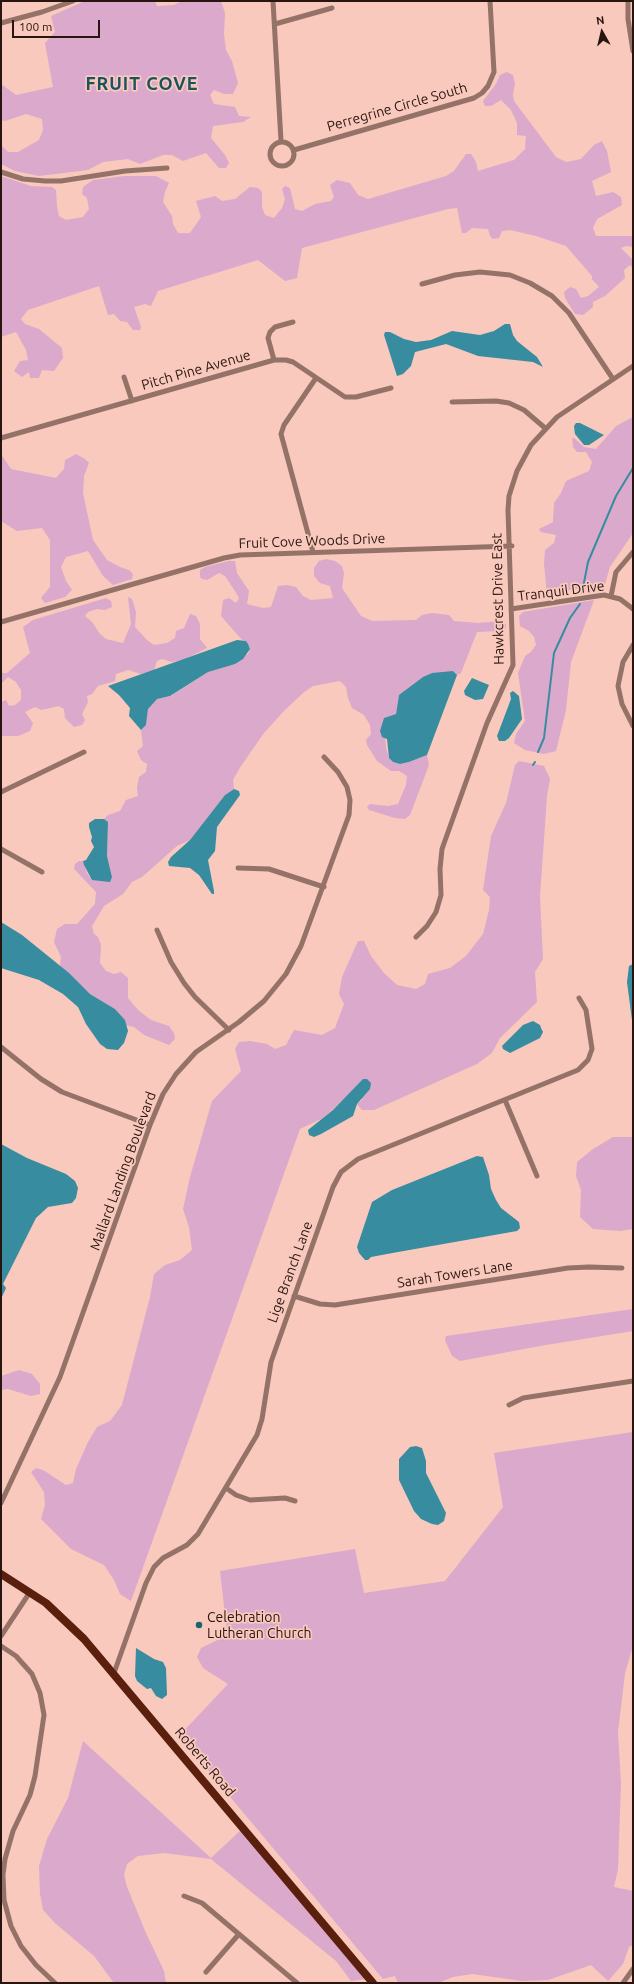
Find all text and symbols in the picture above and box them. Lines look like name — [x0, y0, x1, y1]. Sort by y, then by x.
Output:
scale bar — [14, 12, 102, 38]
north arrow — [582, 12, 622, 52]
text: N — [595, 14, 605, 27]
text: 100 m — [19, 20, 52, 33]
district label: FRUIT COVE — [85, 73, 199, 95]
street label: Perregrine Circle South — [325, 79, 469, 135]
street label: Pitch Pine Avenue — [139, 346, 253, 394]
street label: Fruit Cove Woods Drive — [238, 530, 386, 552]
street label: Hawkcrest Drive East — [488, 533, 508, 665]
street label: Tranquil Drive — [517, 577, 605, 605]
street label: Mallard Landing Boulevard — [86, 1089, 160, 1253]
street label: Lige Branch Lane — [264, 1219, 316, 1325]
street label: Sarah Towers Lane — [396, 1257, 514, 1291]
place label: Celebration Lutheran Church — [207, 1609, 311, 1642]
marker: Celebration Lutheran Church — [194, 1620, 204, 1630]
street label: Roberts Road — [171, 1724, 239, 1800]

